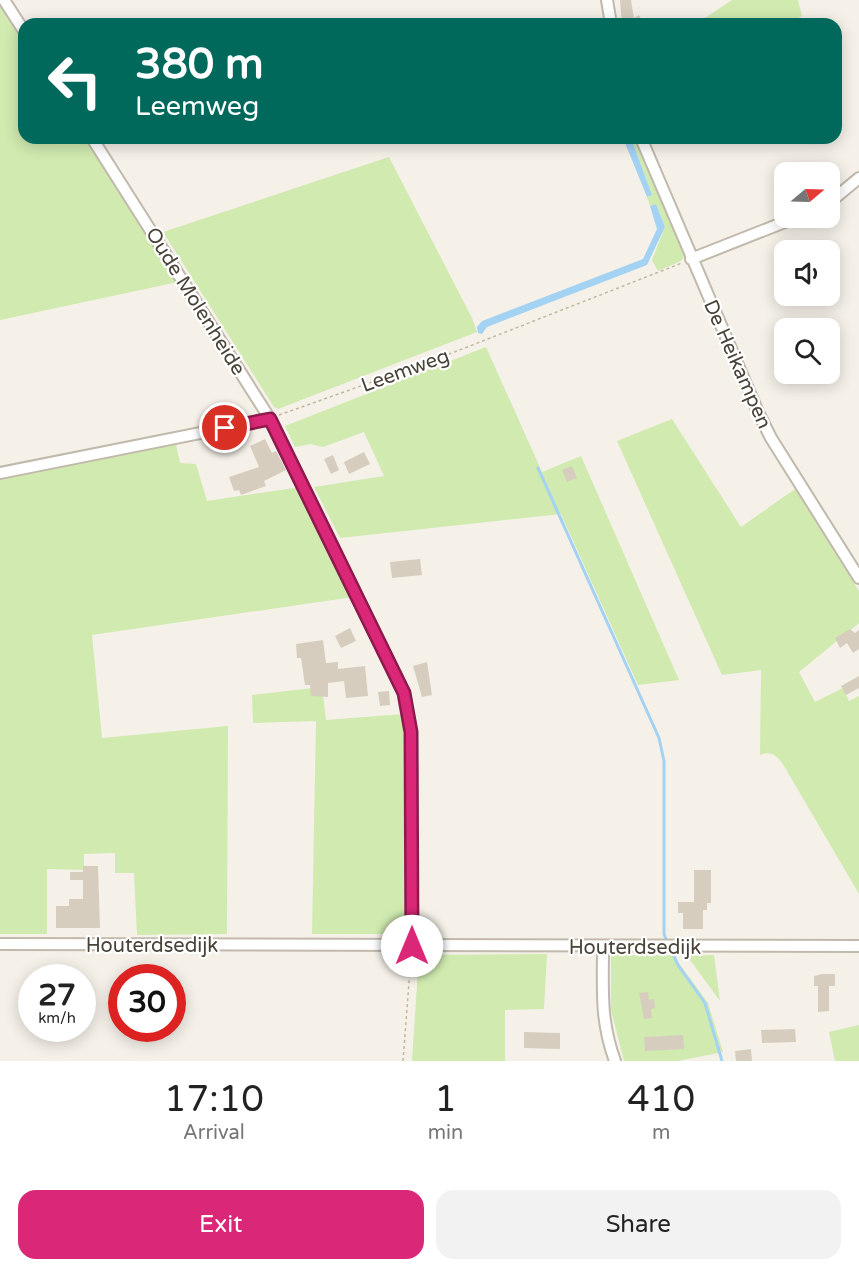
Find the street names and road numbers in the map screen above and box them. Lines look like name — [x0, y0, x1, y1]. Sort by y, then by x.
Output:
street label: Oude Molenheide — [140, 223, 250, 380]
street label: De Heikampen — [698, 296, 776, 433]
street label: Leemweg — [358, 344, 453, 398]
street label: Houterdsedijk — [86, 934, 218, 958]
street label: Houterdsedijk — [569, 936, 701, 960]

